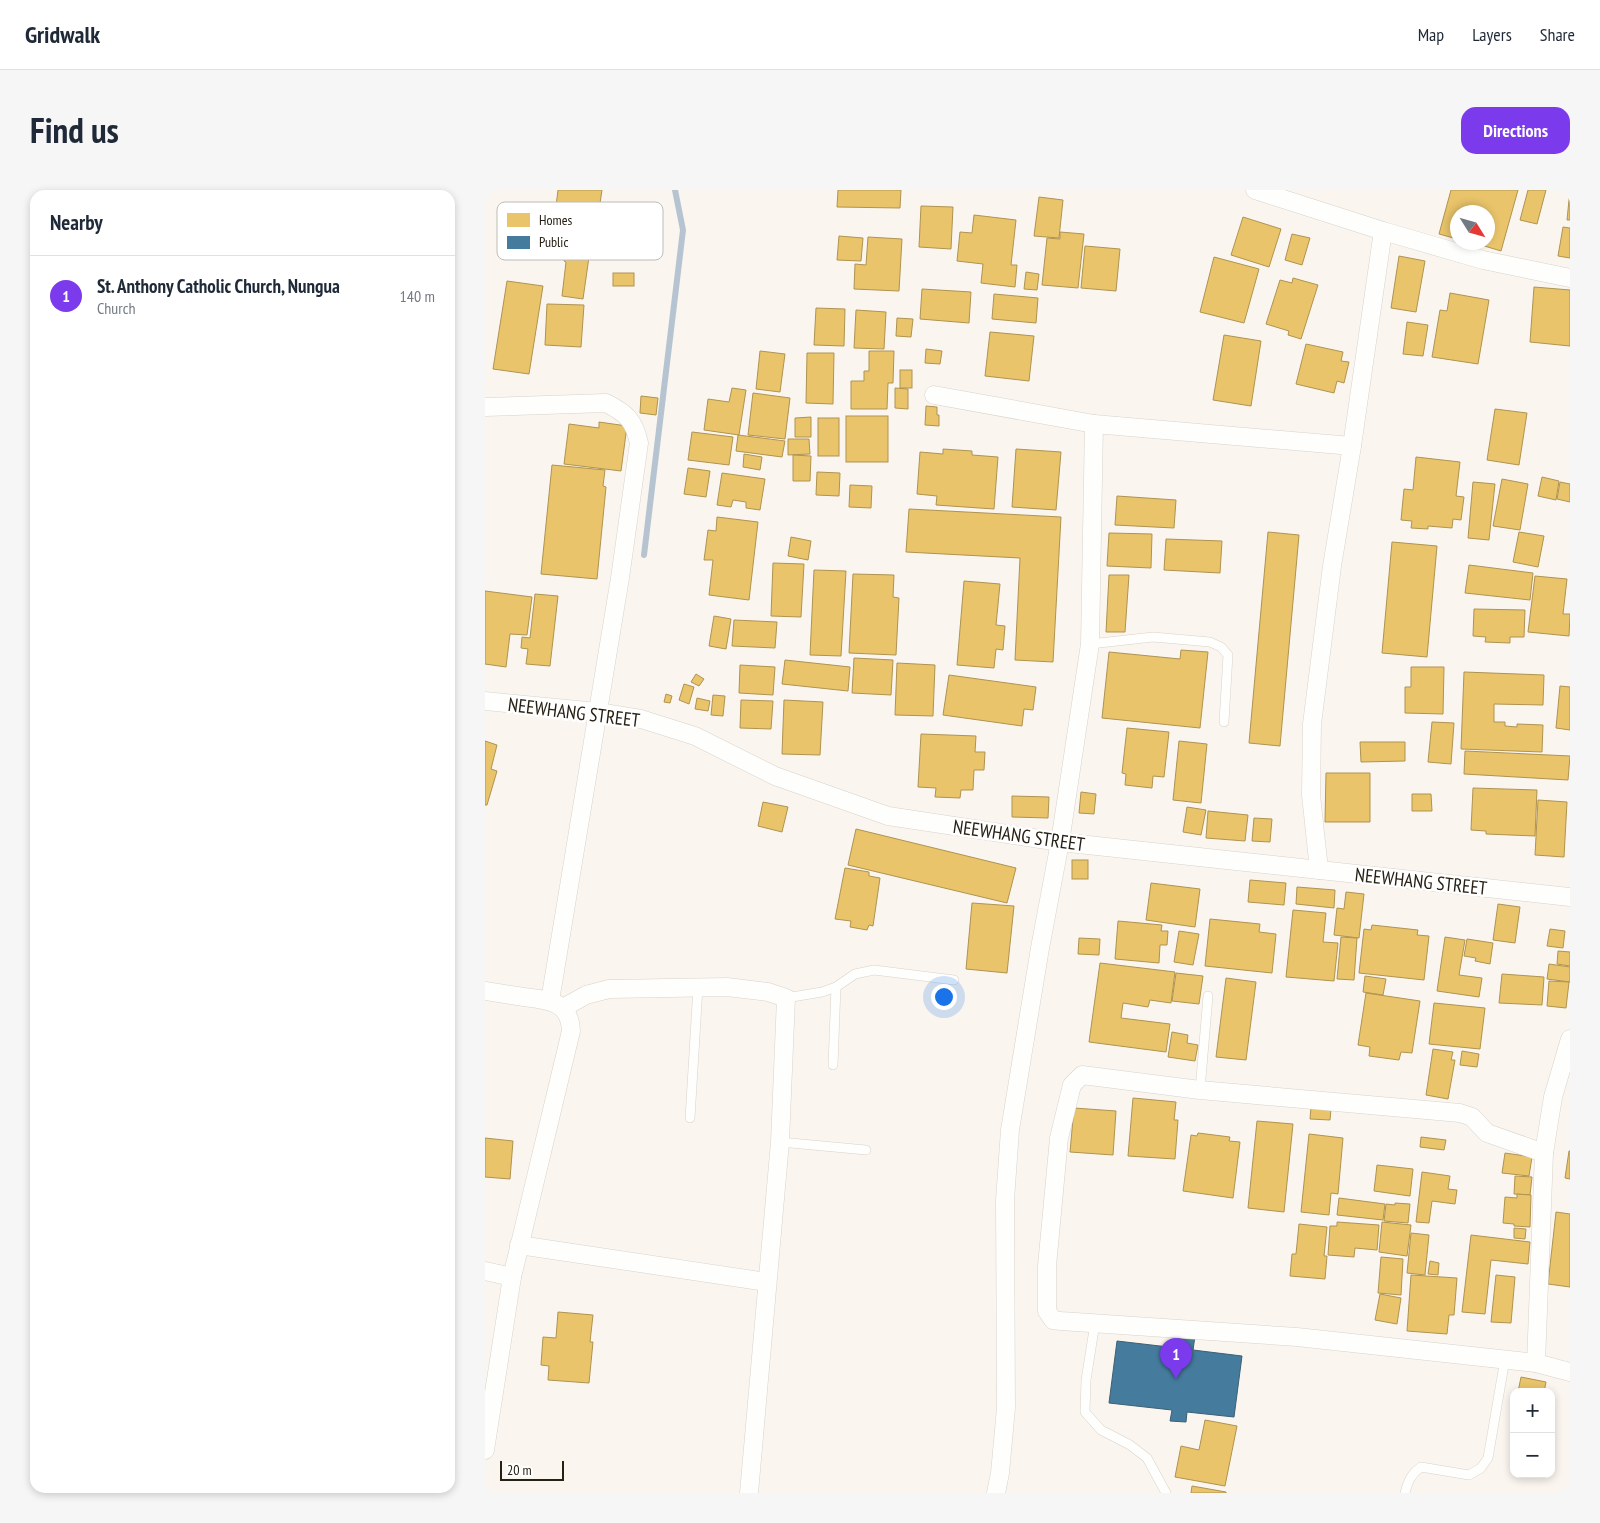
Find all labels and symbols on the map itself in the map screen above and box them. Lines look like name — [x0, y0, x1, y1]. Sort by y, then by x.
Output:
legend — [497, 202, 663, 260]
north arrow — [1450, 205, 1495, 250]
text: Homes — [539, 211, 572, 229]
text: Public — [539, 233, 568, 251]
street label: NEEWHANG STREET — [507, 692, 642, 732]
street label: NEEWHANG STREET — [952, 814, 1087, 856]
street label: NEEWHANG STREET — [1354, 862, 1489, 900]
your location — [931, 984, 957, 1010]
pin: 1 — [1160, 1338, 1192, 1379]
scale bar — [500, 1458, 564, 1481]

